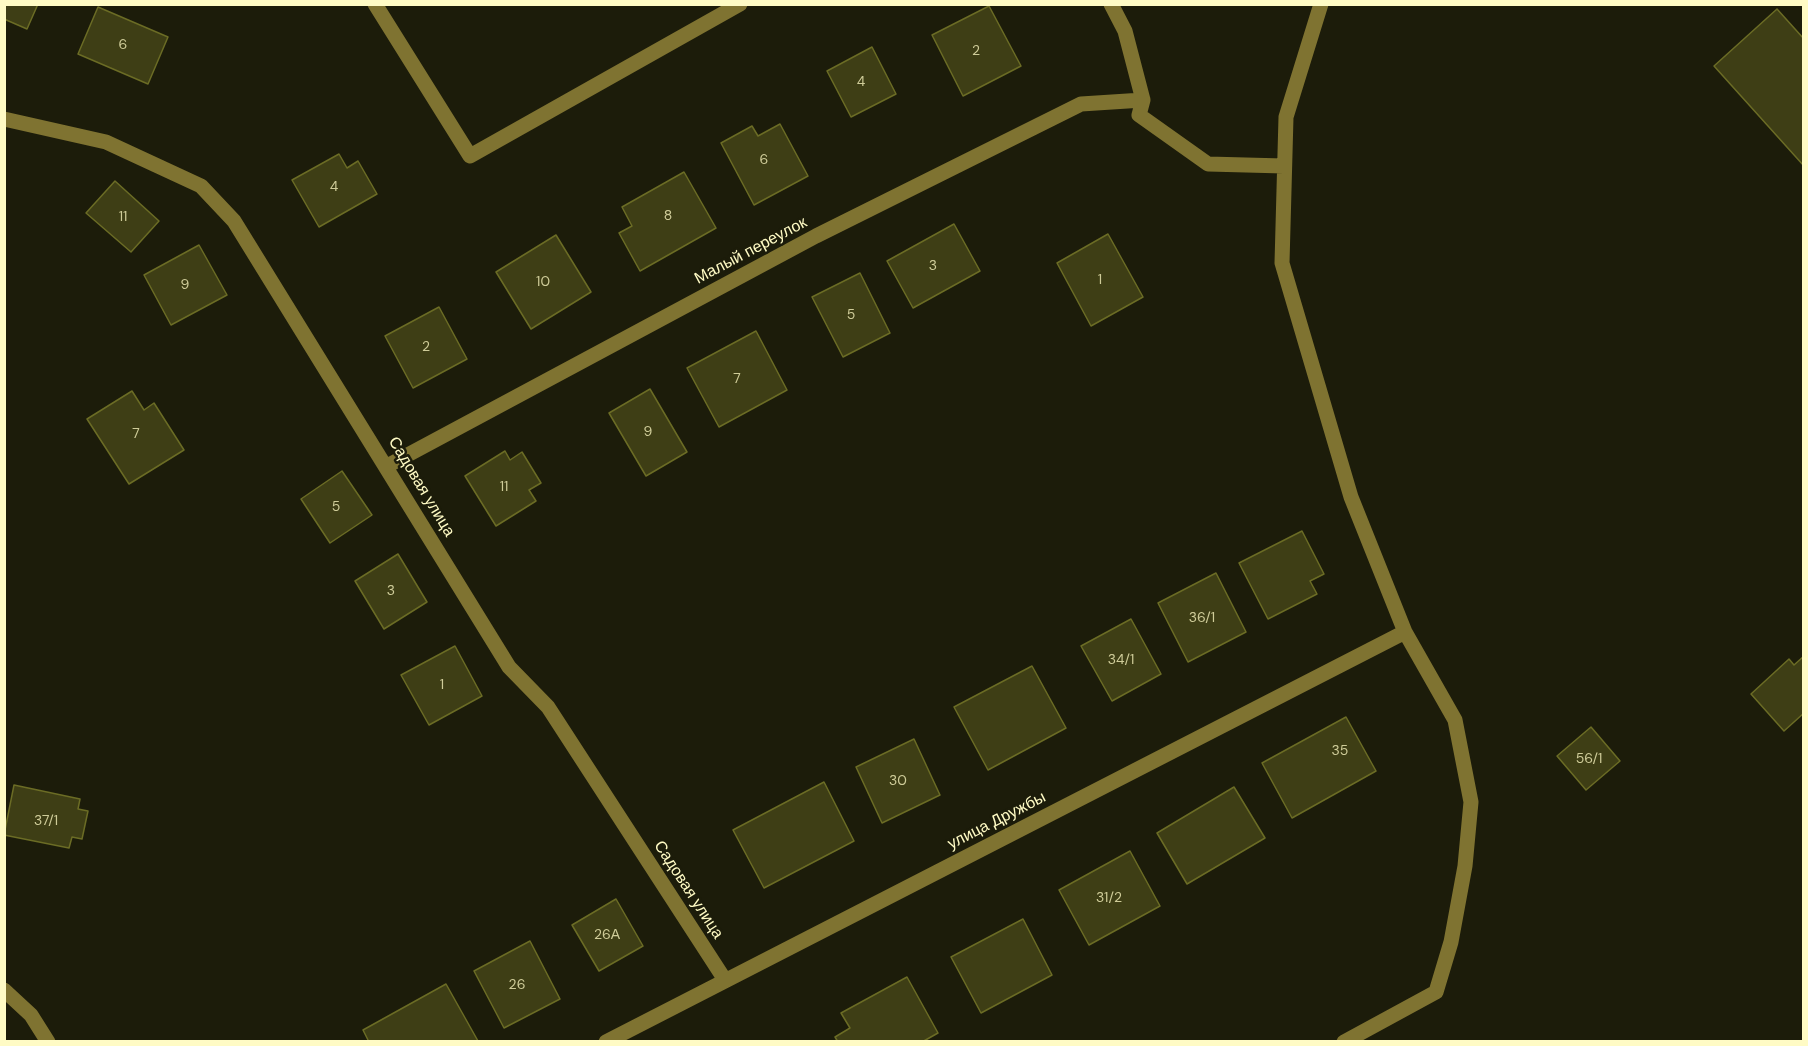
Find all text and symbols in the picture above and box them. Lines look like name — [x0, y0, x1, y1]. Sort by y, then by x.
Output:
house number: 6 — [119, 37, 127, 53]
house number: 2 — [972, 43, 980, 59]
house number: 4 — [857, 74, 865, 90]
house number: 6 — [760, 152, 768, 168]
house number: 4 — [330, 179, 338, 195]
house number: 8 — [664, 208, 672, 224]
house number: 11 — [119, 209, 127, 225]
street label: Малый переулок — [691, 213, 811, 289]
house number: 3 — [929, 258, 937, 274]
house number: 1 — [1098, 272, 1102, 288]
house number: 10 — [536, 274, 550, 290]
house number: 9 — [181, 277, 189, 293]
house number: 5 — [847, 307, 855, 323]
house number: 2 — [422, 339, 430, 355]
house number: 7 — [733, 371, 741, 387]
house number: 9 — [644, 424, 652, 440]
house number: 7 — [132, 426, 140, 442]
street label: Садовая улица — [384, 434, 458, 540]
house number: 11 — [500, 479, 508, 495]
house number: 5 — [332, 499, 340, 515]
house number: 3 — [387, 583, 395, 599]
house number: 36/1 — [1189, 610, 1215, 626]
house number: 34/1 — [1108, 652, 1134, 668]
house number: 1 — [440, 677, 444, 693]
house number: 35 — [1332, 743, 1348, 759]
house number: 56/1 — [1576, 751, 1602, 767]
house number: 30 — [889, 773, 907, 789]
street label: улица Дружбы — [945, 788, 1049, 854]
house number: 37/1 — [34, 813, 58, 829]
street label: Садовая улица — [649, 837, 727, 943]
house number: 31/2 — [1096, 890, 1122, 906]
house number: 26А — [594, 927, 620, 943]
house number: 26 — [509, 977, 525, 993]

